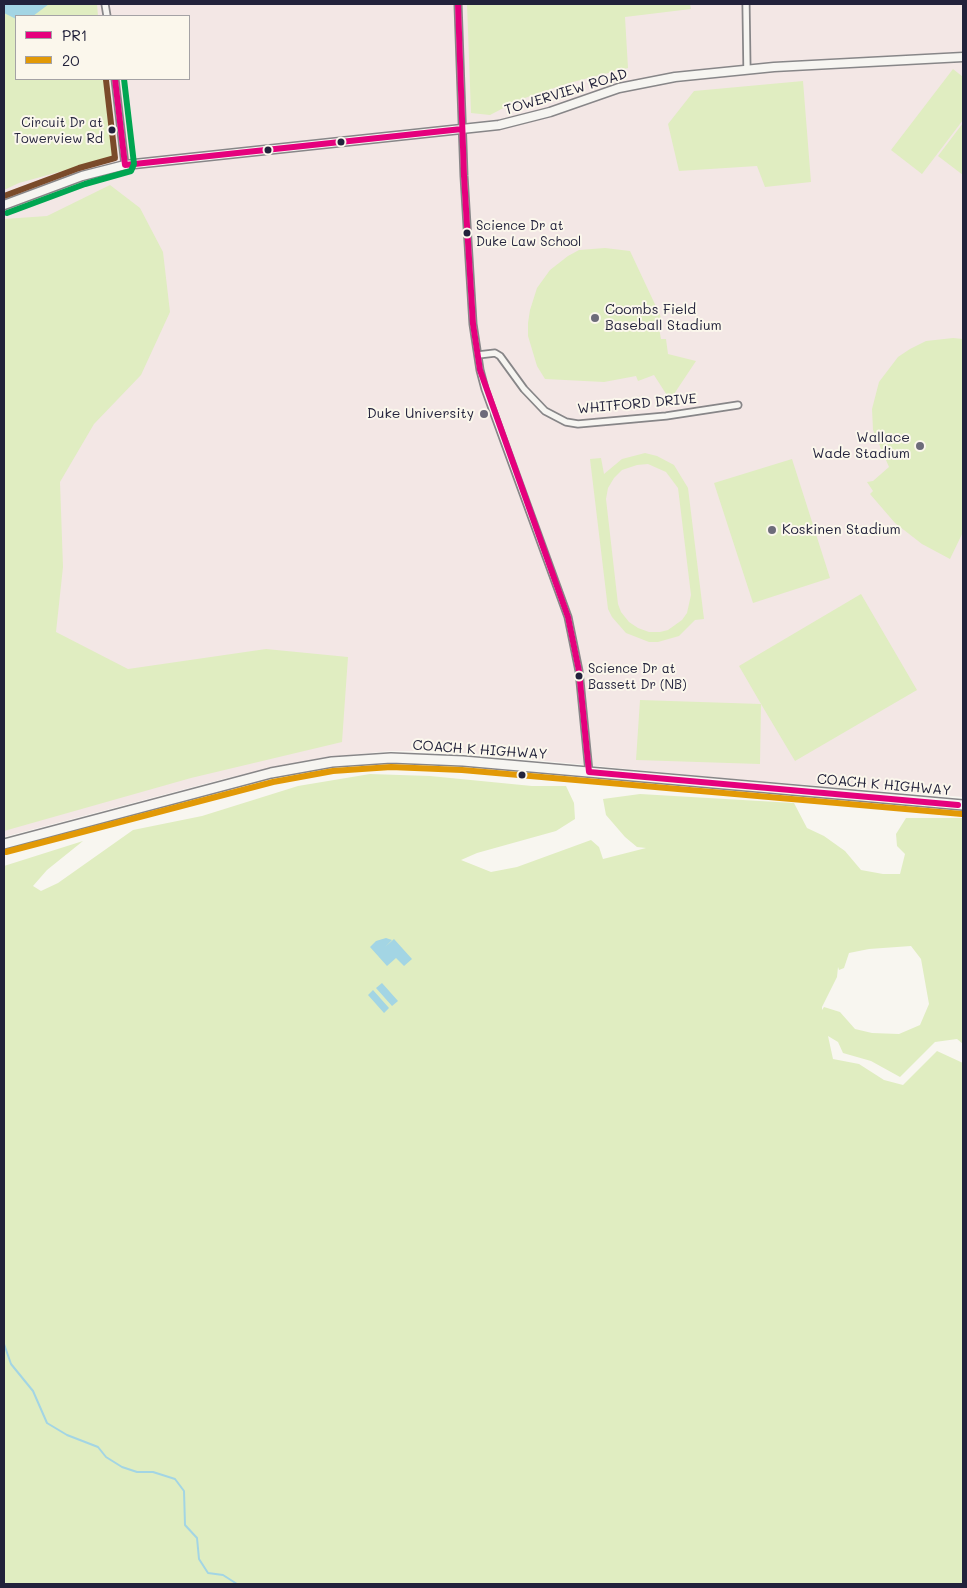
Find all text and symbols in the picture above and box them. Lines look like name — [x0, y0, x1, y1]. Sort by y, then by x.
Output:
legend — [15, 15, 190, 80]
text: PR1 — [62, 25, 88, 45]
text: 20 — [62, 50, 80, 70]
street label: TOWERVIEW ROAD — [503, 65, 629, 119]
place label: Circuit Dr at Towerview Rd — [14, 115, 103, 146]
marker: Circuit Dr at Towerview Rd — [107, 125, 117, 135]
unlabelled marker — [336, 137, 346, 147]
unlabelled marker — [263, 145, 273, 155]
place label: Science Dr at Duke Law School — [476, 218, 581, 249]
marker: Science Dr at Duke Law School — [462, 228, 472, 238]
place label: Coombs Field Baseball Stadium — [605, 302, 722, 334]
marker: Coombs Field Baseball Stadium — [589, 312, 601, 324]
street label: WHITFORD DRIVE — [577, 390, 697, 418]
place label: Duke University — [367, 406, 474, 422]
marker: Duke University — [478, 408, 490, 420]
place label: Wallace Wade Stadium — [812, 430, 910, 462]
marker: Wallace Wade Stadium — [914, 440, 926, 452]
place label: Koskinen Stadium — [782, 522, 901, 538]
marker: Koskinen Stadium — [766, 524, 778, 536]
place label: Science Dr at Bassett Dr (NB) — [588, 661, 687, 692]
marker: Science Dr at Bassett Dr (NB) — [574, 671, 584, 681]
street label: COACH K HIGHWAY — [412, 737, 548, 763]
unlabelled marker — [517, 770, 527, 780]
street label: COACH K HIGHWAY — [816, 771, 952, 799]

